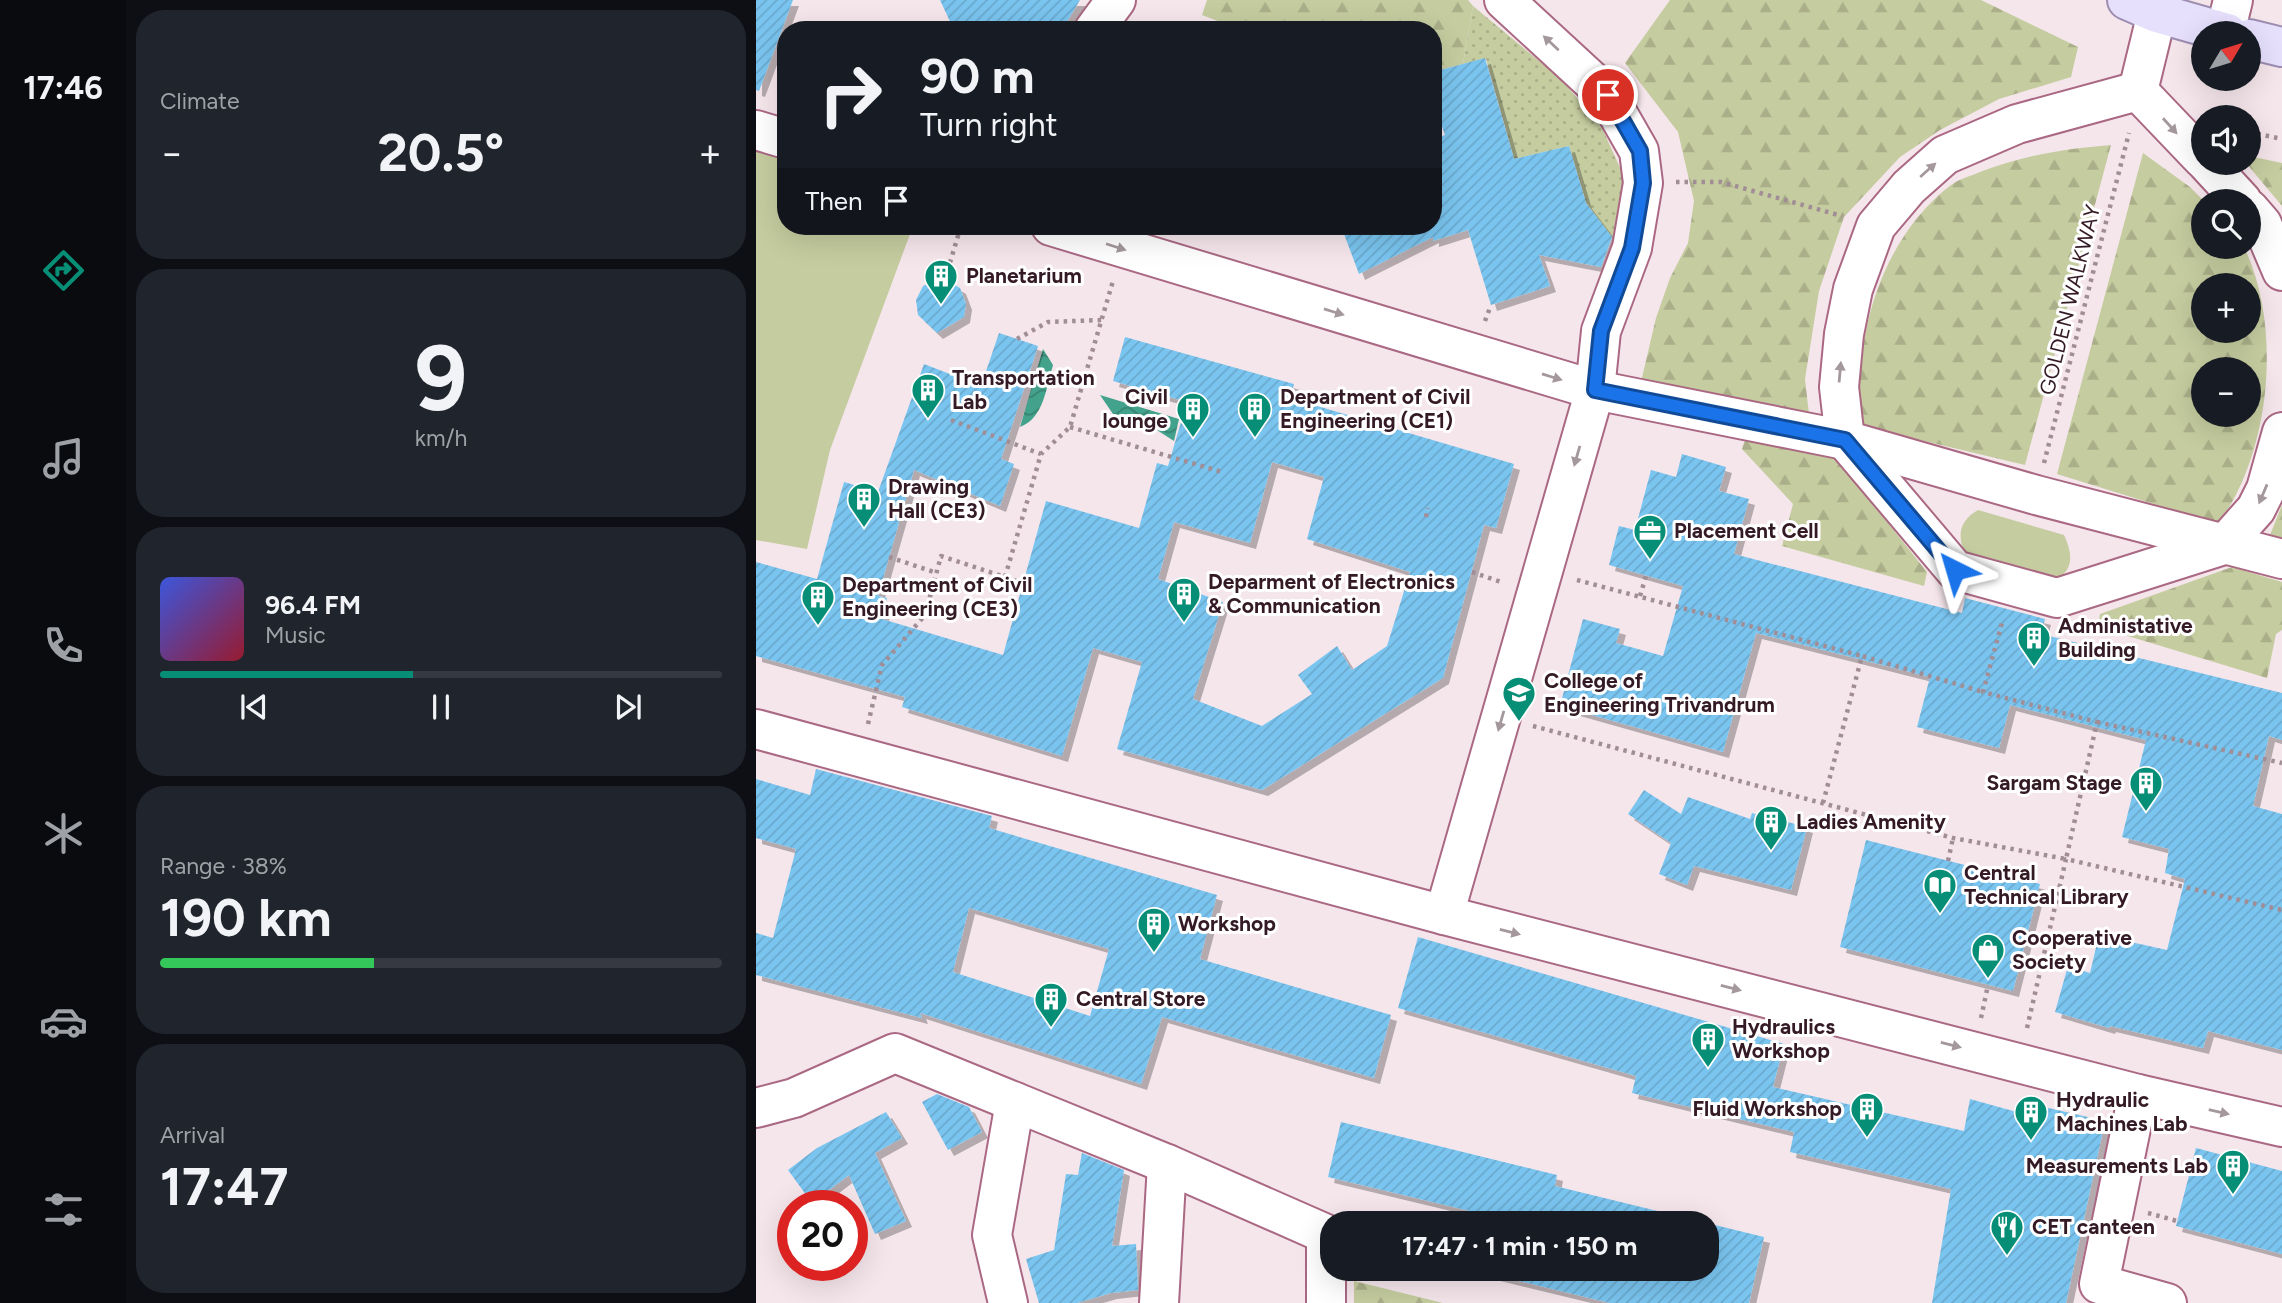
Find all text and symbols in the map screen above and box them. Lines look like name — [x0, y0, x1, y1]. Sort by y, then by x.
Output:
north arrow — [2191, 21, 2261, 91]
map controls — [2191, 21, 2261, 427]
one-way arrow — [1543, 36, 1560, 52]
text: 90 m — [920, 46, 1035, 105]
icon: right — [805, 49, 896, 140]
pin — [1578, 65, 1638, 125]
text: 17:46 — [23, 69, 103, 107]
icon: arrive — [1589, 76, 1627, 114]
text: Climate — [160, 87, 239, 115]
button: sound — [2191, 105, 2261, 175]
text: Turn right — [920, 106, 1058, 144]
one-way arrow — [2161, 117, 2177, 134]
text: 20.5° — [378, 122, 504, 184]
text: − — [160, 130, 184, 176]
text: + — [698, 130, 722, 176]
one-way arrow — [1919, 162, 1937, 178]
icon: arrive — [877, 182, 915, 220]
text: Then — [805, 185, 863, 217]
button: search — [2191, 189, 2261, 259]
street label: GOLDEN WALKWAY — [2034, 202, 2105, 398]
one-way arrow — [1105, 242, 1126, 253]
icon: directions — [39, 246, 88, 295]
building icon: Planetarium — [922, 257, 960, 306]
place label: Planetarium — [966, 263, 1082, 288]
button: + — [2191, 273, 2261, 343]
one-way arrow — [1323, 308, 1344, 318]
text: 9 — [415, 324, 467, 433]
button: − — [2191, 357, 2261, 427]
one-way arrow — [1835, 361, 1846, 383]
place label: Transportation Lab — [952, 365, 1095, 414]
building icon: Transportation Lab — [909, 371, 947, 420]
one-way arrow — [1541, 372, 1562, 382]
place label: Civil lounge — [1103, 384, 1168, 433]
place label: Department of Civil Engineering (CE1) — [1280, 384, 1470, 433]
building icon: Civil lounge — [1174, 390, 1212, 439]
building icon: Department of Civil Engineering (CE1) — [1236, 390, 1274, 439]
text: km/h — [415, 424, 467, 452]
icon: music — [39, 434, 88, 483]
one-way arrow — [1571, 445, 1582, 467]
place label: Drawing Hall (CE3) — [888, 474, 986, 523]
building icon: Drawing Hall (CE3) — [845, 480, 883, 529]
one-way arrow — [2257, 483, 2268, 504]
office icon: Placement Cell — [1631, 512, 1669, 561]
place label: Placement Cell — [1674, 518, 1819, 543]
position arrow — [1918, 533, 1992, 607]
place label: Deparment of Electronics & Communication — [1208, 569, 1455, 618]
place label: Department of Civil Engineering (CE3) — [842, 572, 1032, 621]
building icon: Deparment of Electronics & Communication — [1165, 575, 1203, 624]
building icon: Department of Civil Engineering (CE3) — [799, 578, 837, 627]
text: 96.4 FM — [265, 589, 361, 621]
place label: Administative Building — [2058, 613, 2193, 662]
building icon: Administative Building — [2015, 619, 2053, 668]
icon: phone — [39, 621, 88, 670]
text: Music — [265, 621, 326, 649]
place label: College of Engineering Trivandrum — [1544, 668, 1775, 717]
school or university icon: College of Engineering Trivandrum — [1500, 674, 1538, 723]
icon: previous — [235, 688, 273, 726]
icon: pause — [422, 688, 460, 726]
icon: next — [609, 688, 647, 726]
one-way arrow — [1495, 711, 1505, 732]
building icon: Sargam Stage — [2127, 764, 2165, 813]
place label: Sargam Stage — [1987, 770, 2122, 795]
building icon: Ladies Amenity — [1752, 803, 1790, 852]
icon: climate — [39, 809, 88, 858]
place label: Ladies Amenity — [1796, 809, 1947, 834]
text: Range · 38% — [160, 852, 287, 880]
place label: Central Technical Library — [1964, 860, 2130, 909]
library icon: Central Technical Library — [1921, 866, 1959, 915]
text: 190 km — [160, 887, 332, 949]
building icon: Workshop — [1135, 905, 1173, 954]
place label: Workshop — [1178, 911, 1276, 936]
place label: Cooperative Society — [2012, 925, 2132, 974]
one-way arrow — [1499, 927, 1521, 938]
shop icon: Cooperative Society — [1969, 931, 2007, 980]
building icon: Central Store — [1032, 980, 1070, 1029]
one-way arrow — [1720, 983, 1742, 994]
place label: Central Store — [1076, 986, 1206, 1011]
icon: car — [39, 997, 88, 1046]
place label: Hydraulics Workshop — [1732, 1014, 1835, 1063]
building icon: Hydraulics Workshop — [1689, 1020, 1727, 1069]
one-way arrow — [1940, 1040, 1962, 1051]
place label: Hydraulic Machines Lab — [2056, 1087, 2187, 1136]
building icon: Fluid Workshop — [1848, 1090, 1886, 1139]
building icon: Hydraulic Machines Lab — [2012, 1093, 2050, 1142]
place label: Fluid Workshop — [1692, 1096, 1842, 1121]
one-way arrow — [2208, 1107, 2230, 1118]
text: Arrival — [160, 1121, 225, 1149]
building icon: Measurements Lab — [2214, 1147, 2252, 1196]
place label: Measurements Lab — [2026, 1153, 2208, 1178]
text: 17:47 — [160, 1156, 288, 1218]
icon: filters — [39, 1185, 88, 1234]
speed limit sign: 20 — [777, 1190, 868, 1281]
restaurant icon: CET canteen — [1988, 1208, 2026, 1257]
place label: CET canteen — [2032, 1214, 2155, 1239]
text: 17:47 · 1 min · 150 m — [1402, 1230, 1637, 1262]

